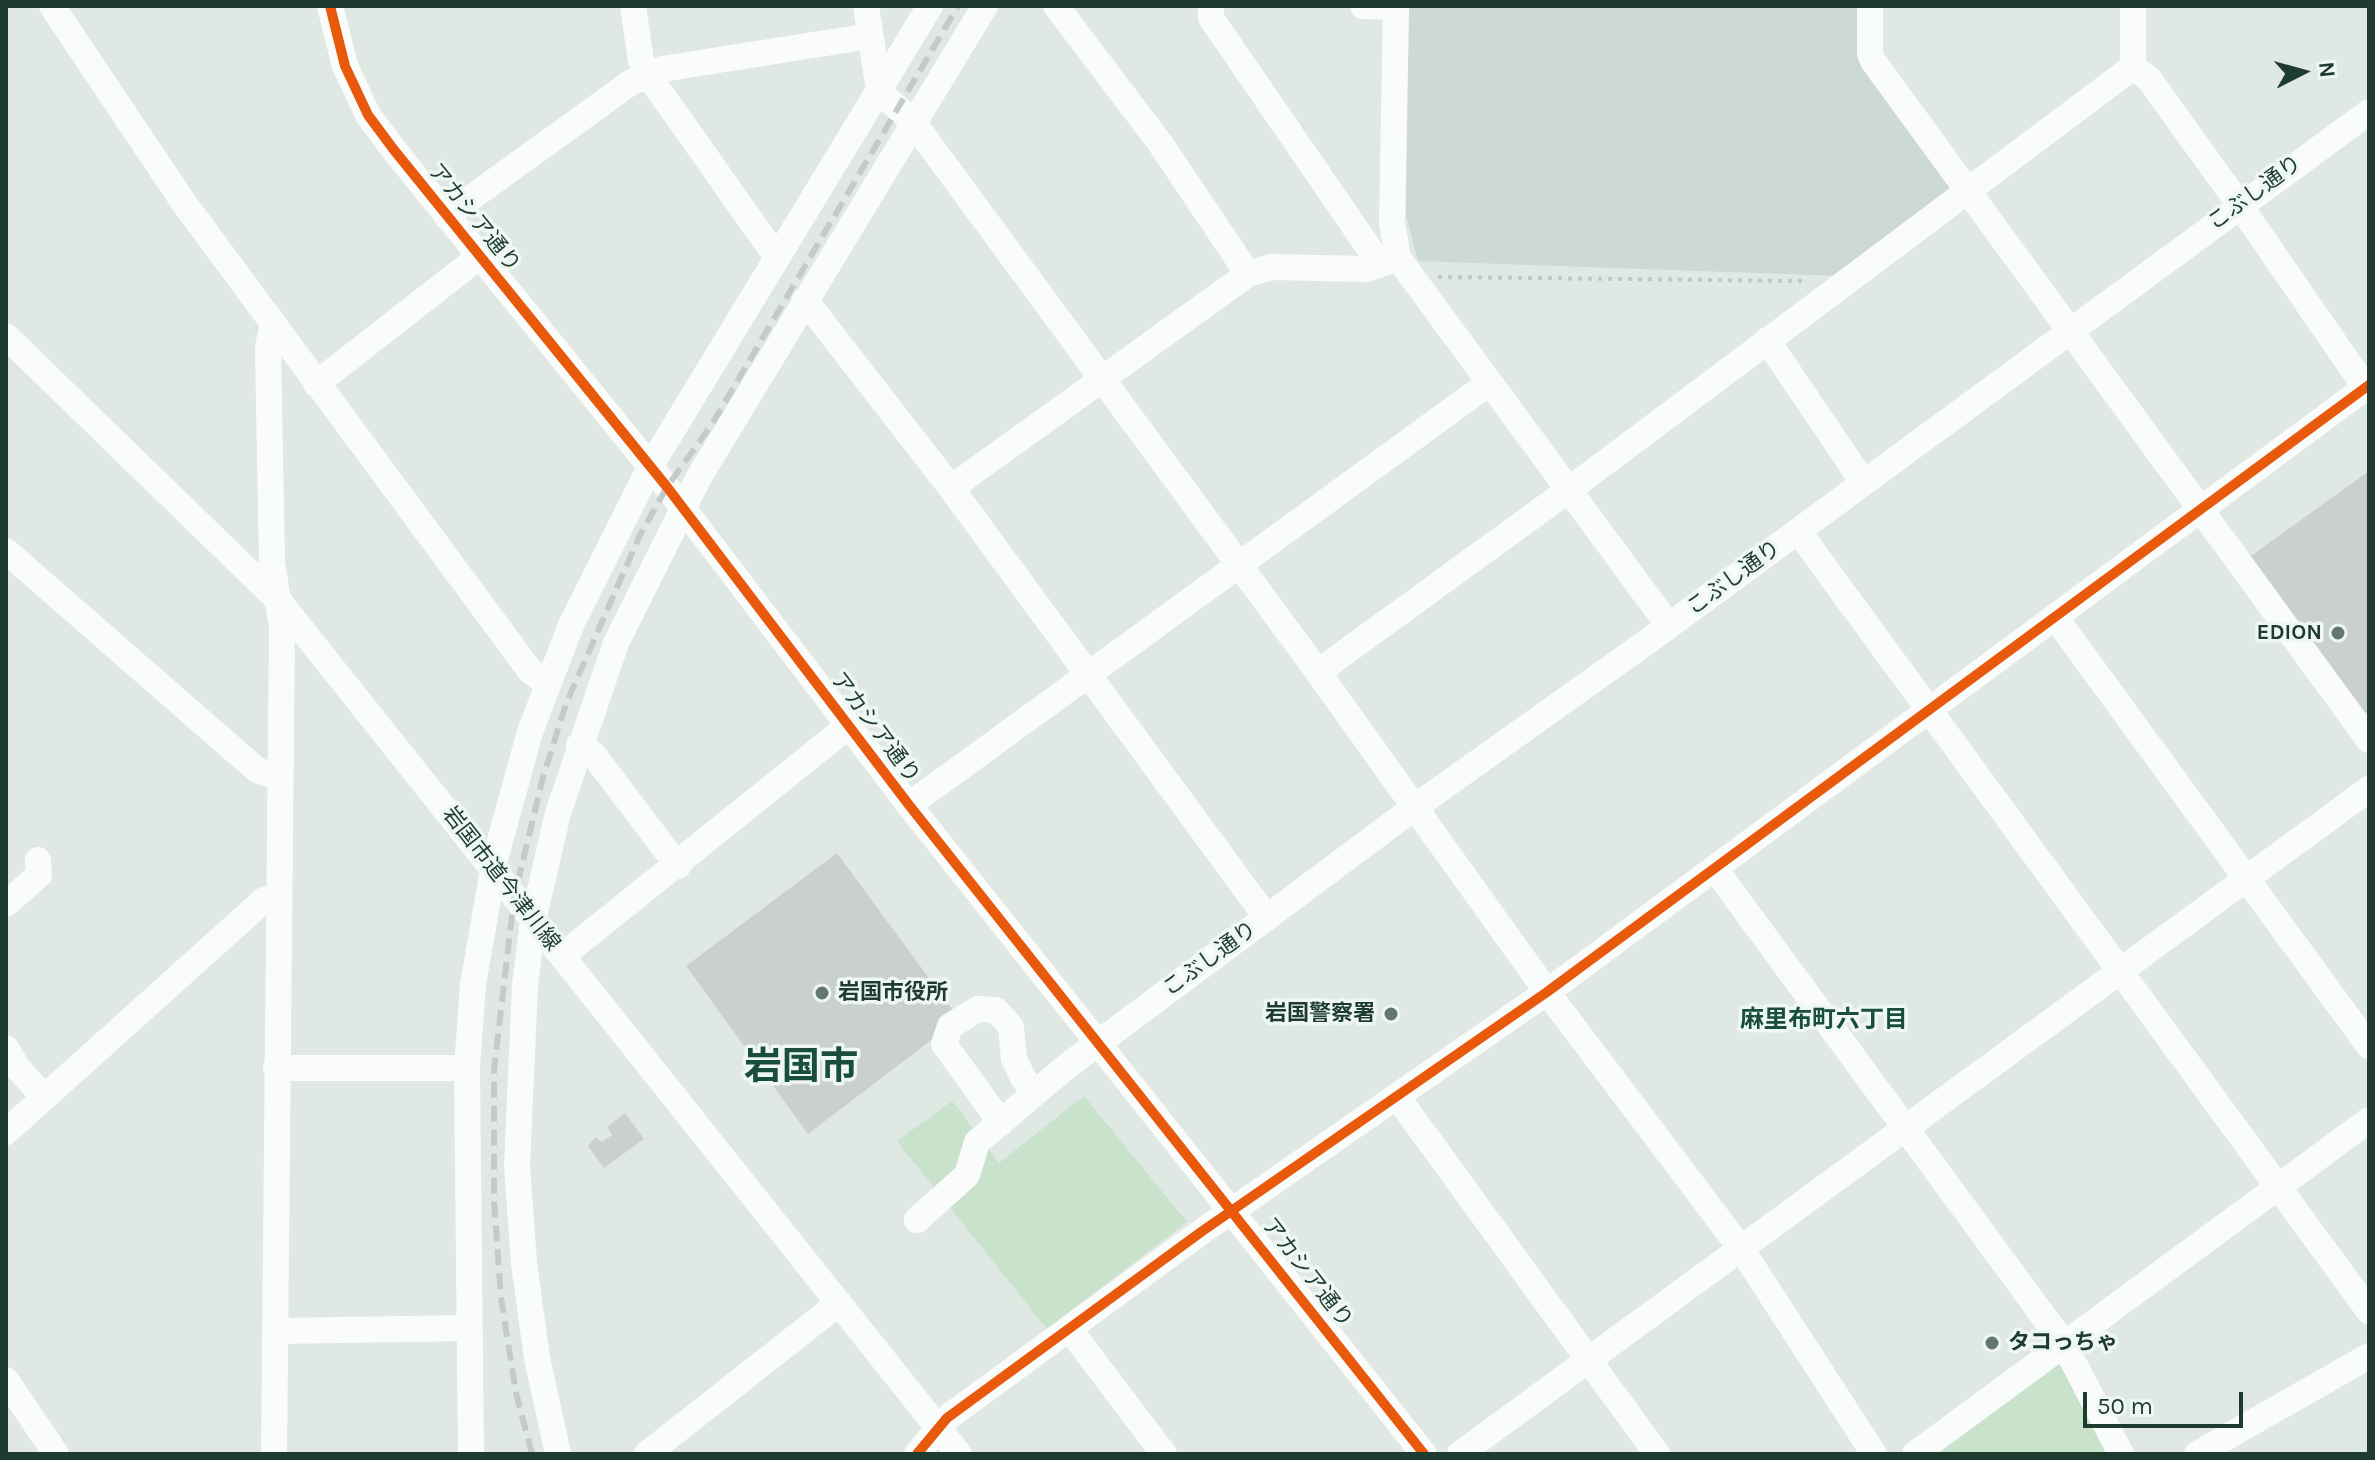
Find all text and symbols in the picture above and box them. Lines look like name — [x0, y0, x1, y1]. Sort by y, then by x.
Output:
north arrow — [2263, 32, 2343, 112]
text: N — [2313, 60, 2341, 79]
street label: こぶし通り — [2203, 150, 2307, 236]
street label: アカシア通り — [422, 158, 526, 278]
street label: こぶし通り — [1682, 535, 1786, 621]
place label: EDION — [2257, 620, 2322, 646]
marker: EDION — [2329, 624, 2347, 642]
street label: アカシア通り — [825, 667, 925, 789]
street label: 岩国市道今津川線 — [436, 802, 566, 956]
street label: こぶし通り — [1158, 916, 1262, 1002]
place label: 岩国市役所 — [838, 980, 948, 1006]
marker: 岩国市役所 — [813, 984, 831, 1002]
place label: 岩国警察署 — [1265, 1001, 1375, 1027]
marker: 岩国警察署 — [1382, 1005, 1400, 1023]
district label: 麻里布町六丁目 — [1740, 1006, 1908, 1034]
district label: 岩国市 — [744, 1045, 858, 1091]
street label: アカシア通り — [1256, 1213, 1358, 1333]
place label: タコっちゃ — [2008, 1330, 2118, 1356]
marker: タコっちゃ — [1983, 1334, 2001, 1352]
scale bar — [2087, 1376, 2247, 1426]
text: 50 m — [2097, 1392, 2153, 1420]

